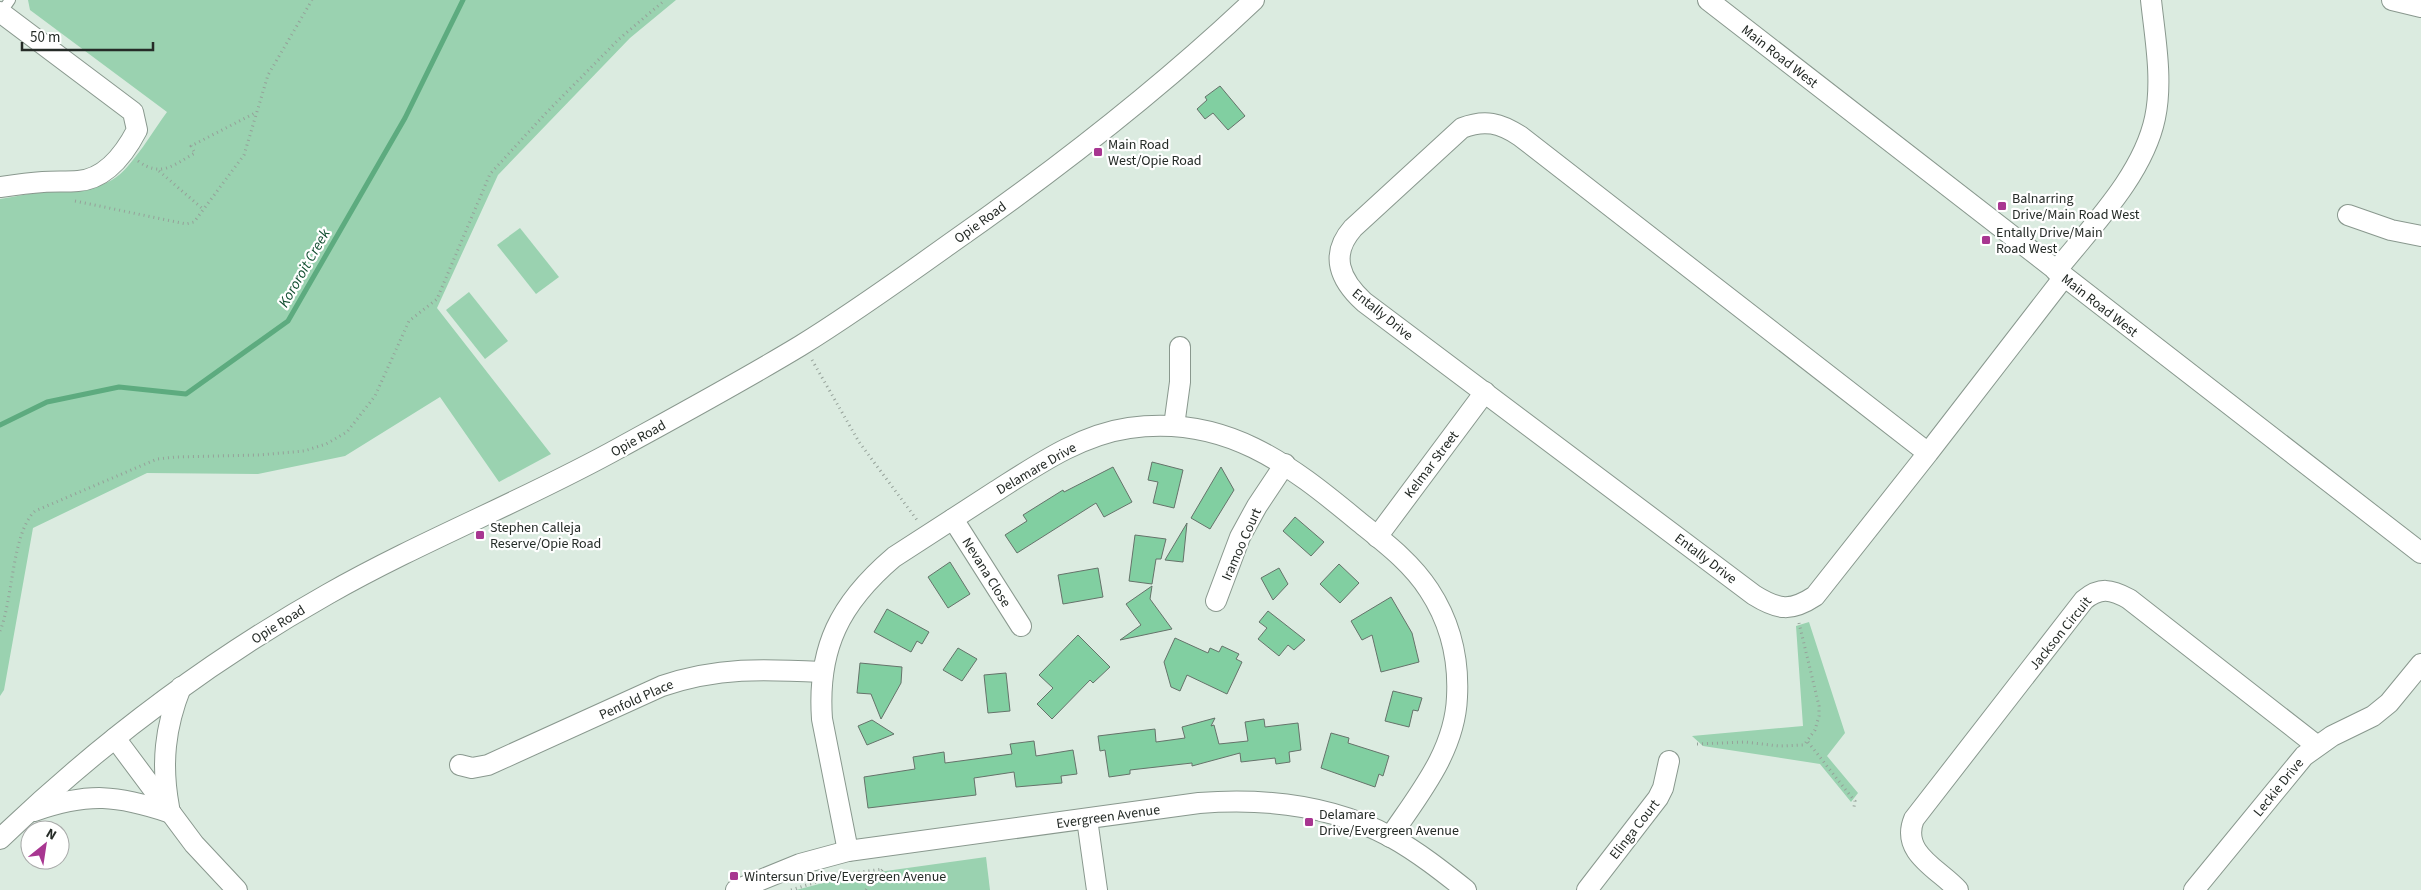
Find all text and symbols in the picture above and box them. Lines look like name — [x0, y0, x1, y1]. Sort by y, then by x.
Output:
scale bar — [22, 20, 154, 52]
street label: Main Road West — [1737, 21, 1822, 93]
text: 50 m — [30, 27, 60, 48]
place label: Main Road West/Opie Road — [1108, 135, 1201, 171]
marker: Main Road West/Opie Road — [1092, 146, 1104, 158]
place label: Balnarring Drive/Main Road West — [2012, 189, 2140, 225]
street label: Opie Road — [950, 197, 1011, 249]
marker: Balnarring Drive/Main Road West — [1996, 200, 2008, 212]
place label: Entally Drive/Main Road West — [1996, 223, 2103, 259]
water label: Kororoit Creek — [273, 224, 336, 311]
marker: Entally Drive/Main Road West — [1980, 234, 1992, 246]
street label: Main Road West — [2057, 270, 2142, 342]
street label: Entally Drive — [1348, 284, 1417, 346]
street label: Opie Road — [607, 416, 670, 462]
street label: Kelmar Street — [1400, 426, 1464, 503]
street label: Delamare Drive — [993, 438, 1080, 500]
street label: Iramoo Court — [1217, 505, 1267, 584]
place label: Stephen Calleja Reserve/Opie Road — [490, 518, 601, 554]
marker: Stephen Calleja Reserve/Opie Road — [474, 529, 486, 541]
street label: Entally Drive — [1670, 529, 1741, 589]
street label: Nevana Close — [957, 534, 1016, 611]
street label: Jackson Circuit — [2025, 592, 2097, 675]
street label: Opie Road — [248, 600, 309, 649]
street label: Penfold Place — [596, 675, 677, 725]
street label: Leckie Drive — [2249, 754, 2309, 821]
street label: Elinga Court — [1605, 795, 1665, 864]
street label: Evergreen Avenue — [1055, 800, 1161, 834]
place label: Delamare Drive/Evergreen Avenue — [1319, 805, 1459, 841]
marker: Delamare Drive/Evergreen Avenue — [1303, 816, 1315, 828]
north arrow — [20, 820, 70, 870]
text: N — [42, 824, 60, 846]
place label: Wintersun Drive/Evergreen Avenue — [744, 867, 946, 887]
marker: Wintersun Drive/Evergreen Avenue — [728, 870, 740, 882]

